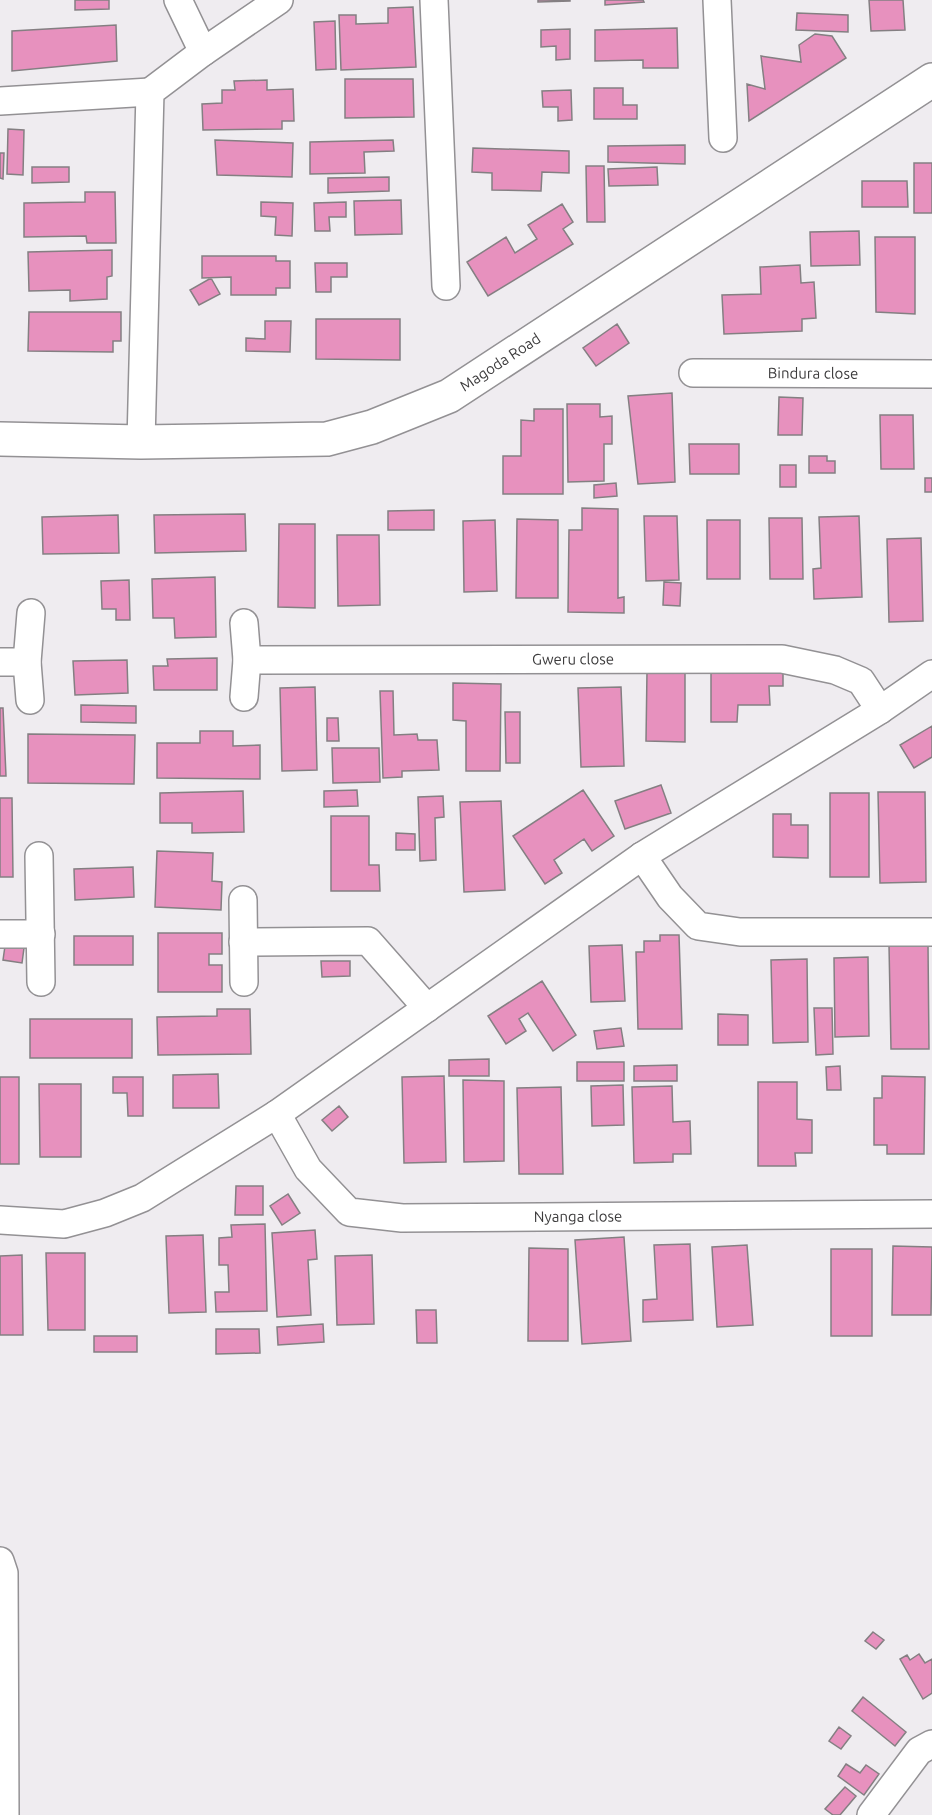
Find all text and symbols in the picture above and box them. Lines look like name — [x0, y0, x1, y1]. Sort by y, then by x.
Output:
street label: Magoda Road — [457, 329, 544, 394]
street label: Bindura close — [768, 364, 858, 382]
street label: Gweru close — [532, 650, 614, 667]
street label: Nyanga close — [534, 1207, 622, 1225]

